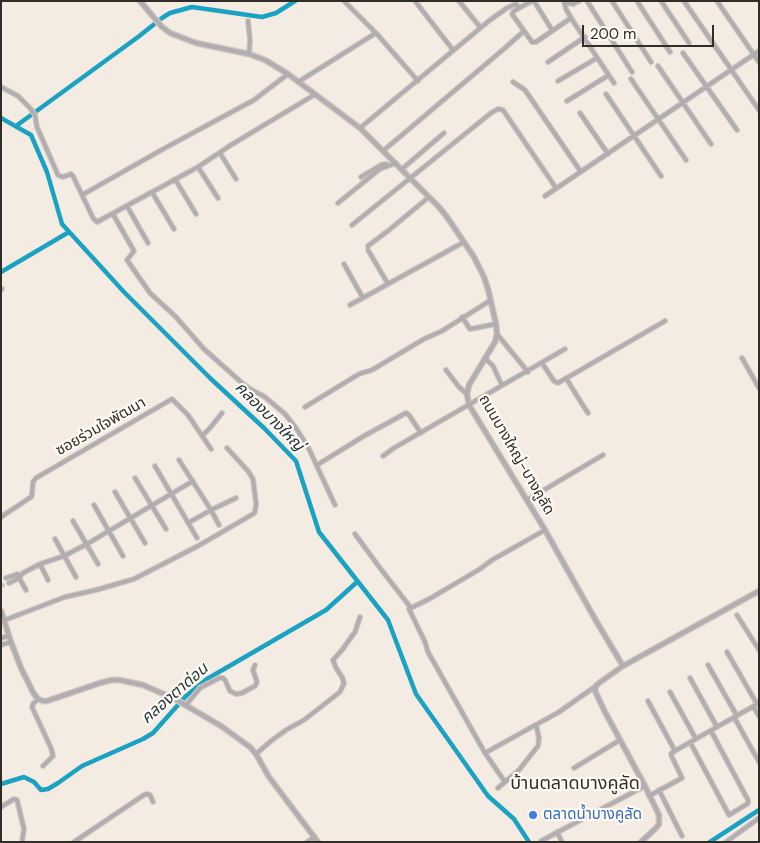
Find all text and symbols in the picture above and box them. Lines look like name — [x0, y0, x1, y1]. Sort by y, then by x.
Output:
scale bar — [585, 15, 718, 47]
text: 200 m — [590, 24, 636, 44]
water label: คลองบางใหญ่ — [230, 378, 308, 456]
street label: ถนนบางใหญ่-บางคูลัด — [474, 392, 558, 518]
street label: ซอยร่วมใจพัฒนา — [53, 394, 149, 460]
water label: คลองตาด่อน — [138, 660, 212, 728]
district label: บ้านตลาดบางคูลัด — [510, 773, 640, 795]
place label: ตลาดน้ำบางคูลัด — [543, 806, 642, 824]
marker: ตลาดน้ำบางคูลัด — [527, 809, 539, 821]

